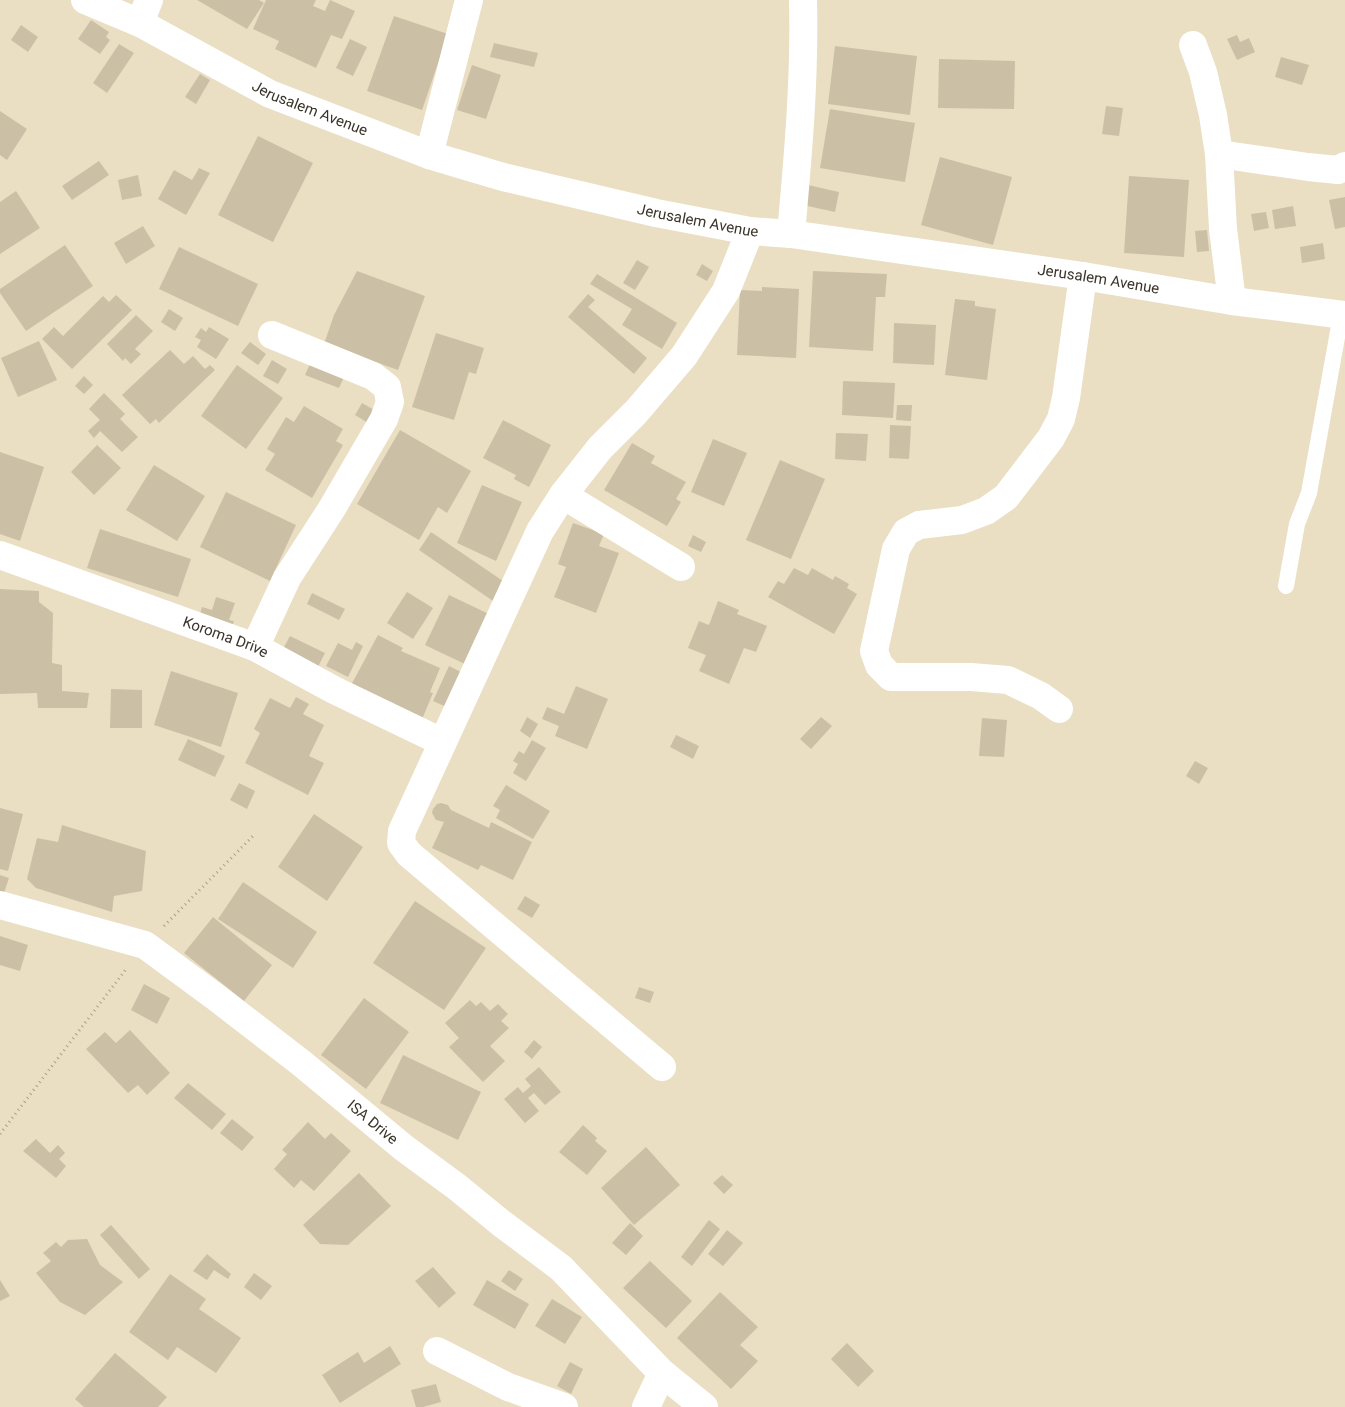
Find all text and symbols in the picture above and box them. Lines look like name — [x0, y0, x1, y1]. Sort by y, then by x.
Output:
street label: Jerusalem Avenue — [249, 77, 370, 140]
street label: Jerusalem Avenue — [635, 200, 759, 241]
street label: Jerusalem Avenue — [1036, 261, 1161, 298]
street label: Koroma Drive — [180, 613, 272, 662]
street label: ISA Drive — [344, 1096, 402, 1148]

